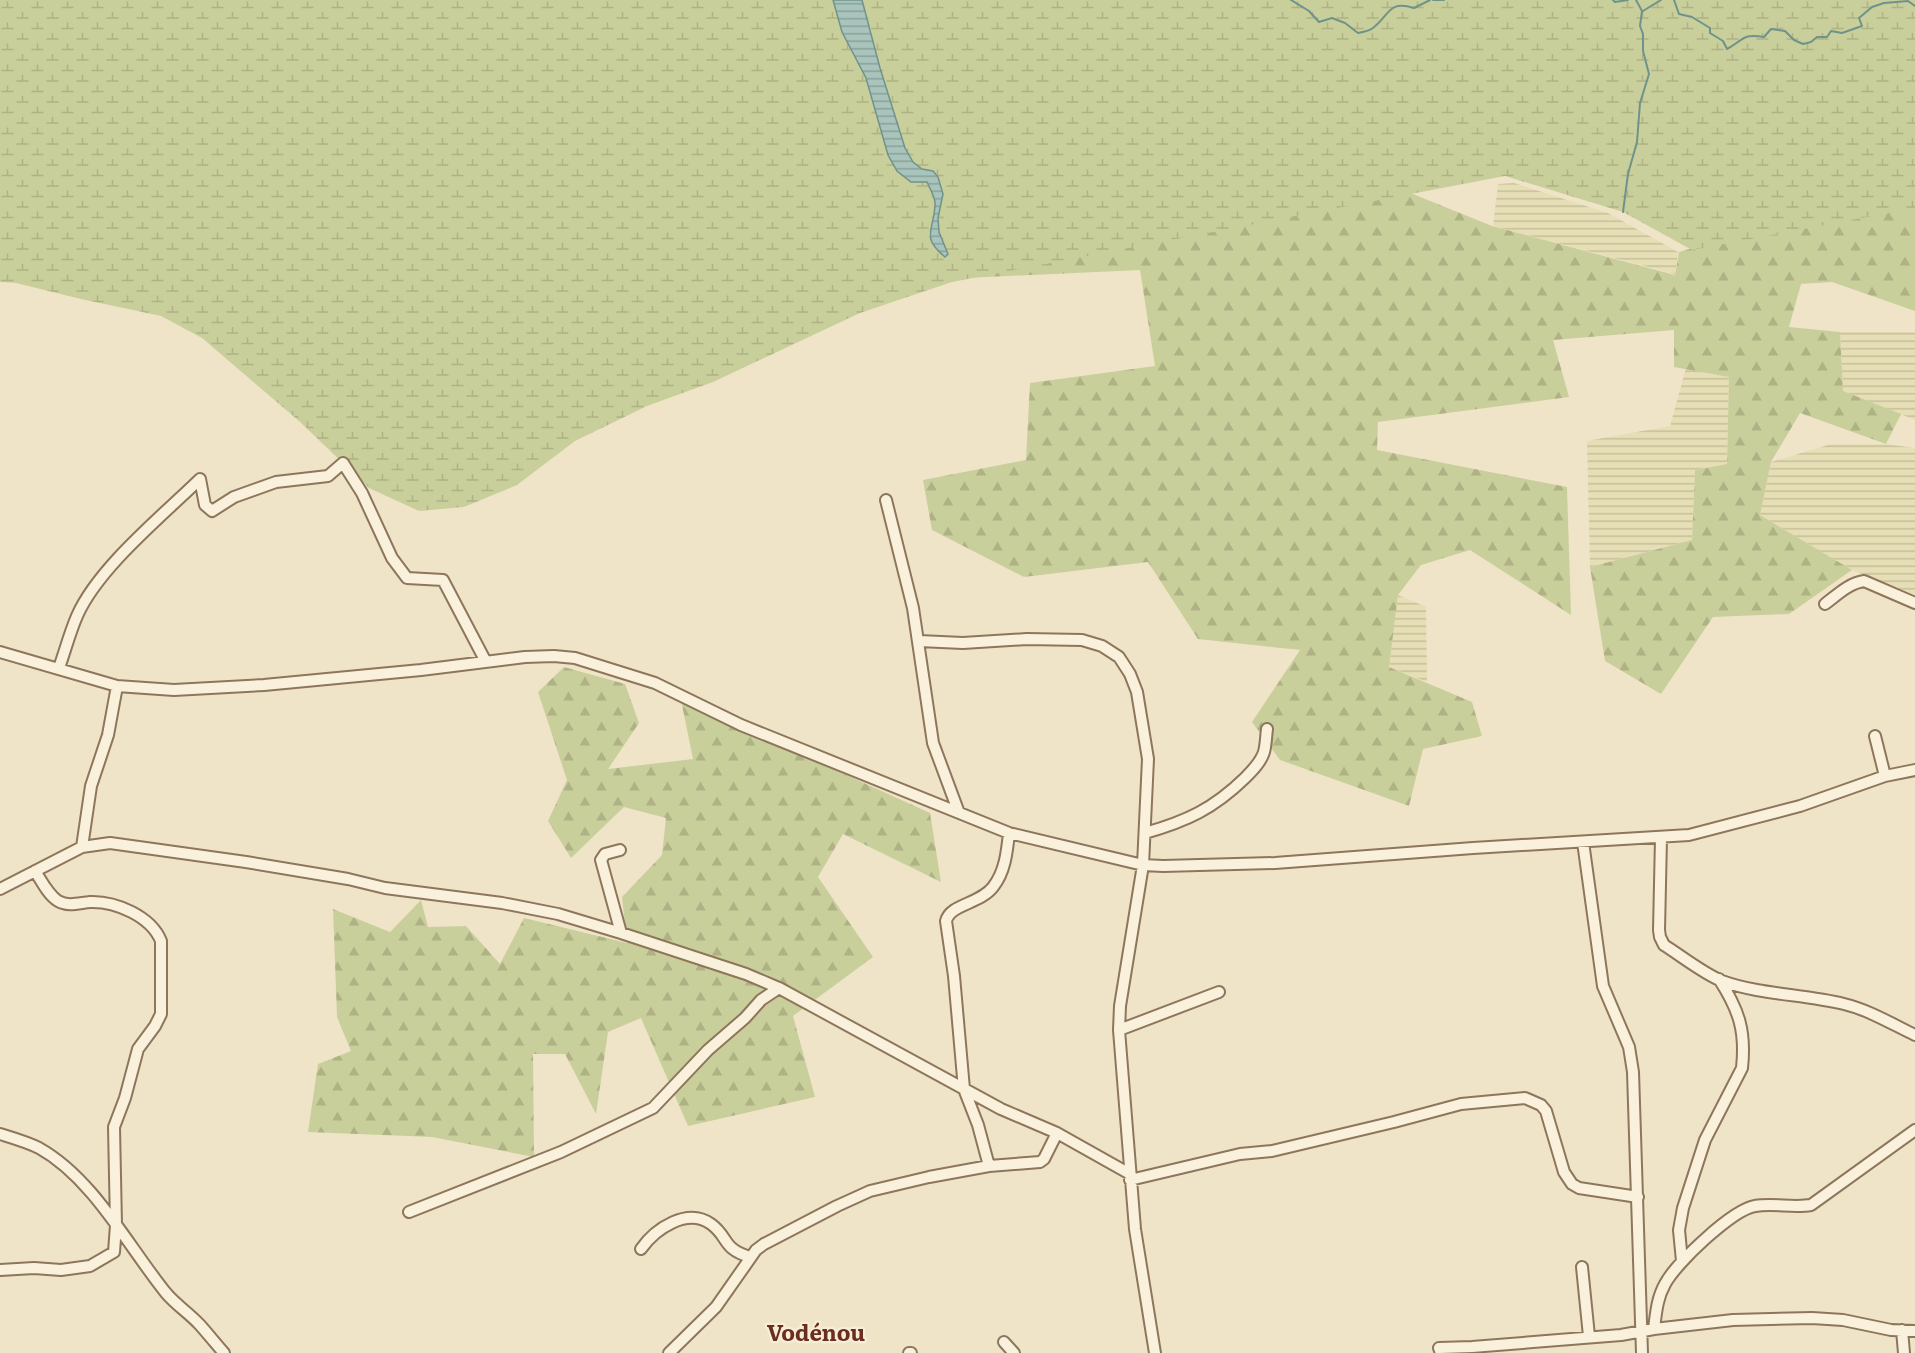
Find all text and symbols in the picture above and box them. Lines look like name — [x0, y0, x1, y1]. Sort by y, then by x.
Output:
district label: Vodénou — [767, 1315, 865, 1348]

